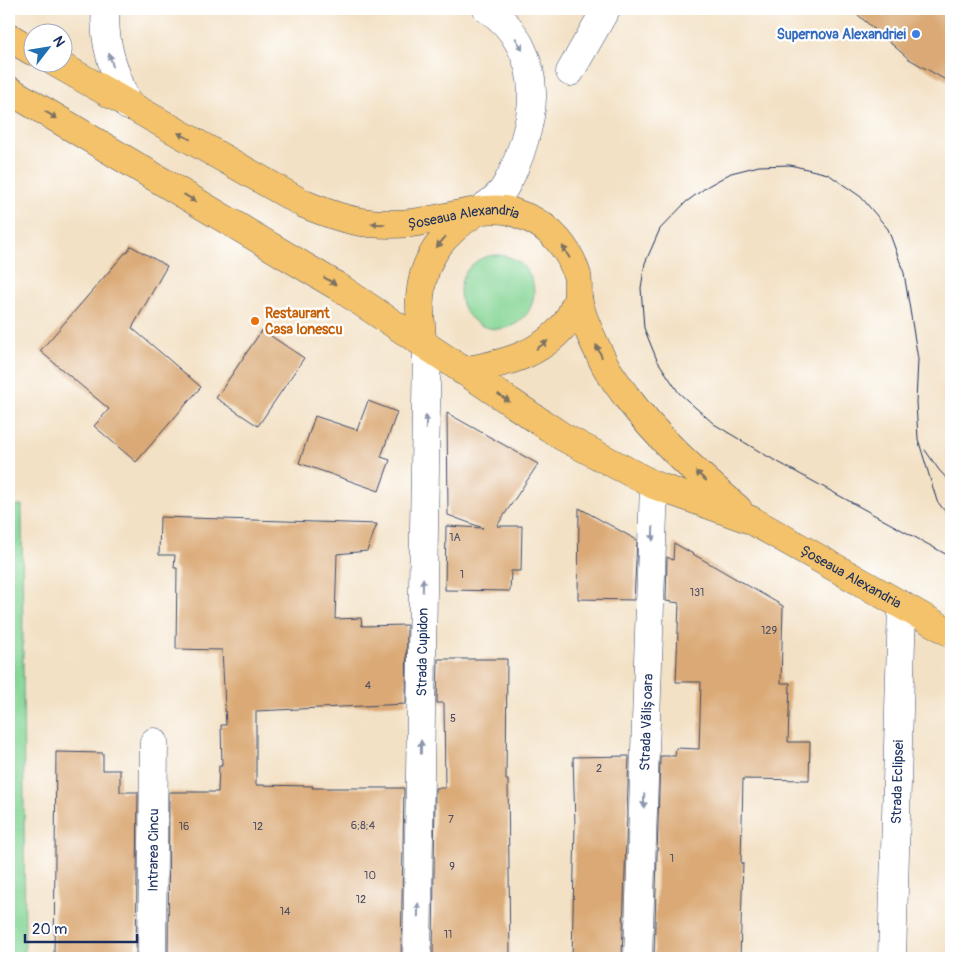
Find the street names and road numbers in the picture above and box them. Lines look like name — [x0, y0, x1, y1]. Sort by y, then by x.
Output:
street label: Șoseaua Alexandria — [407, 201, 522, 232]
street label: Șoseaua Alexandria — [798, 541, 905, 612]
street label: Strada Cupidon — [413, 608, 431, 696]
street label: Strada Vălișoara — [636, 673, 656, 771]
street label: Strada Eclipsei — [887, 739, 907, 824]
street label: Intrarea Cincu — [144, 808, 162, 892]

